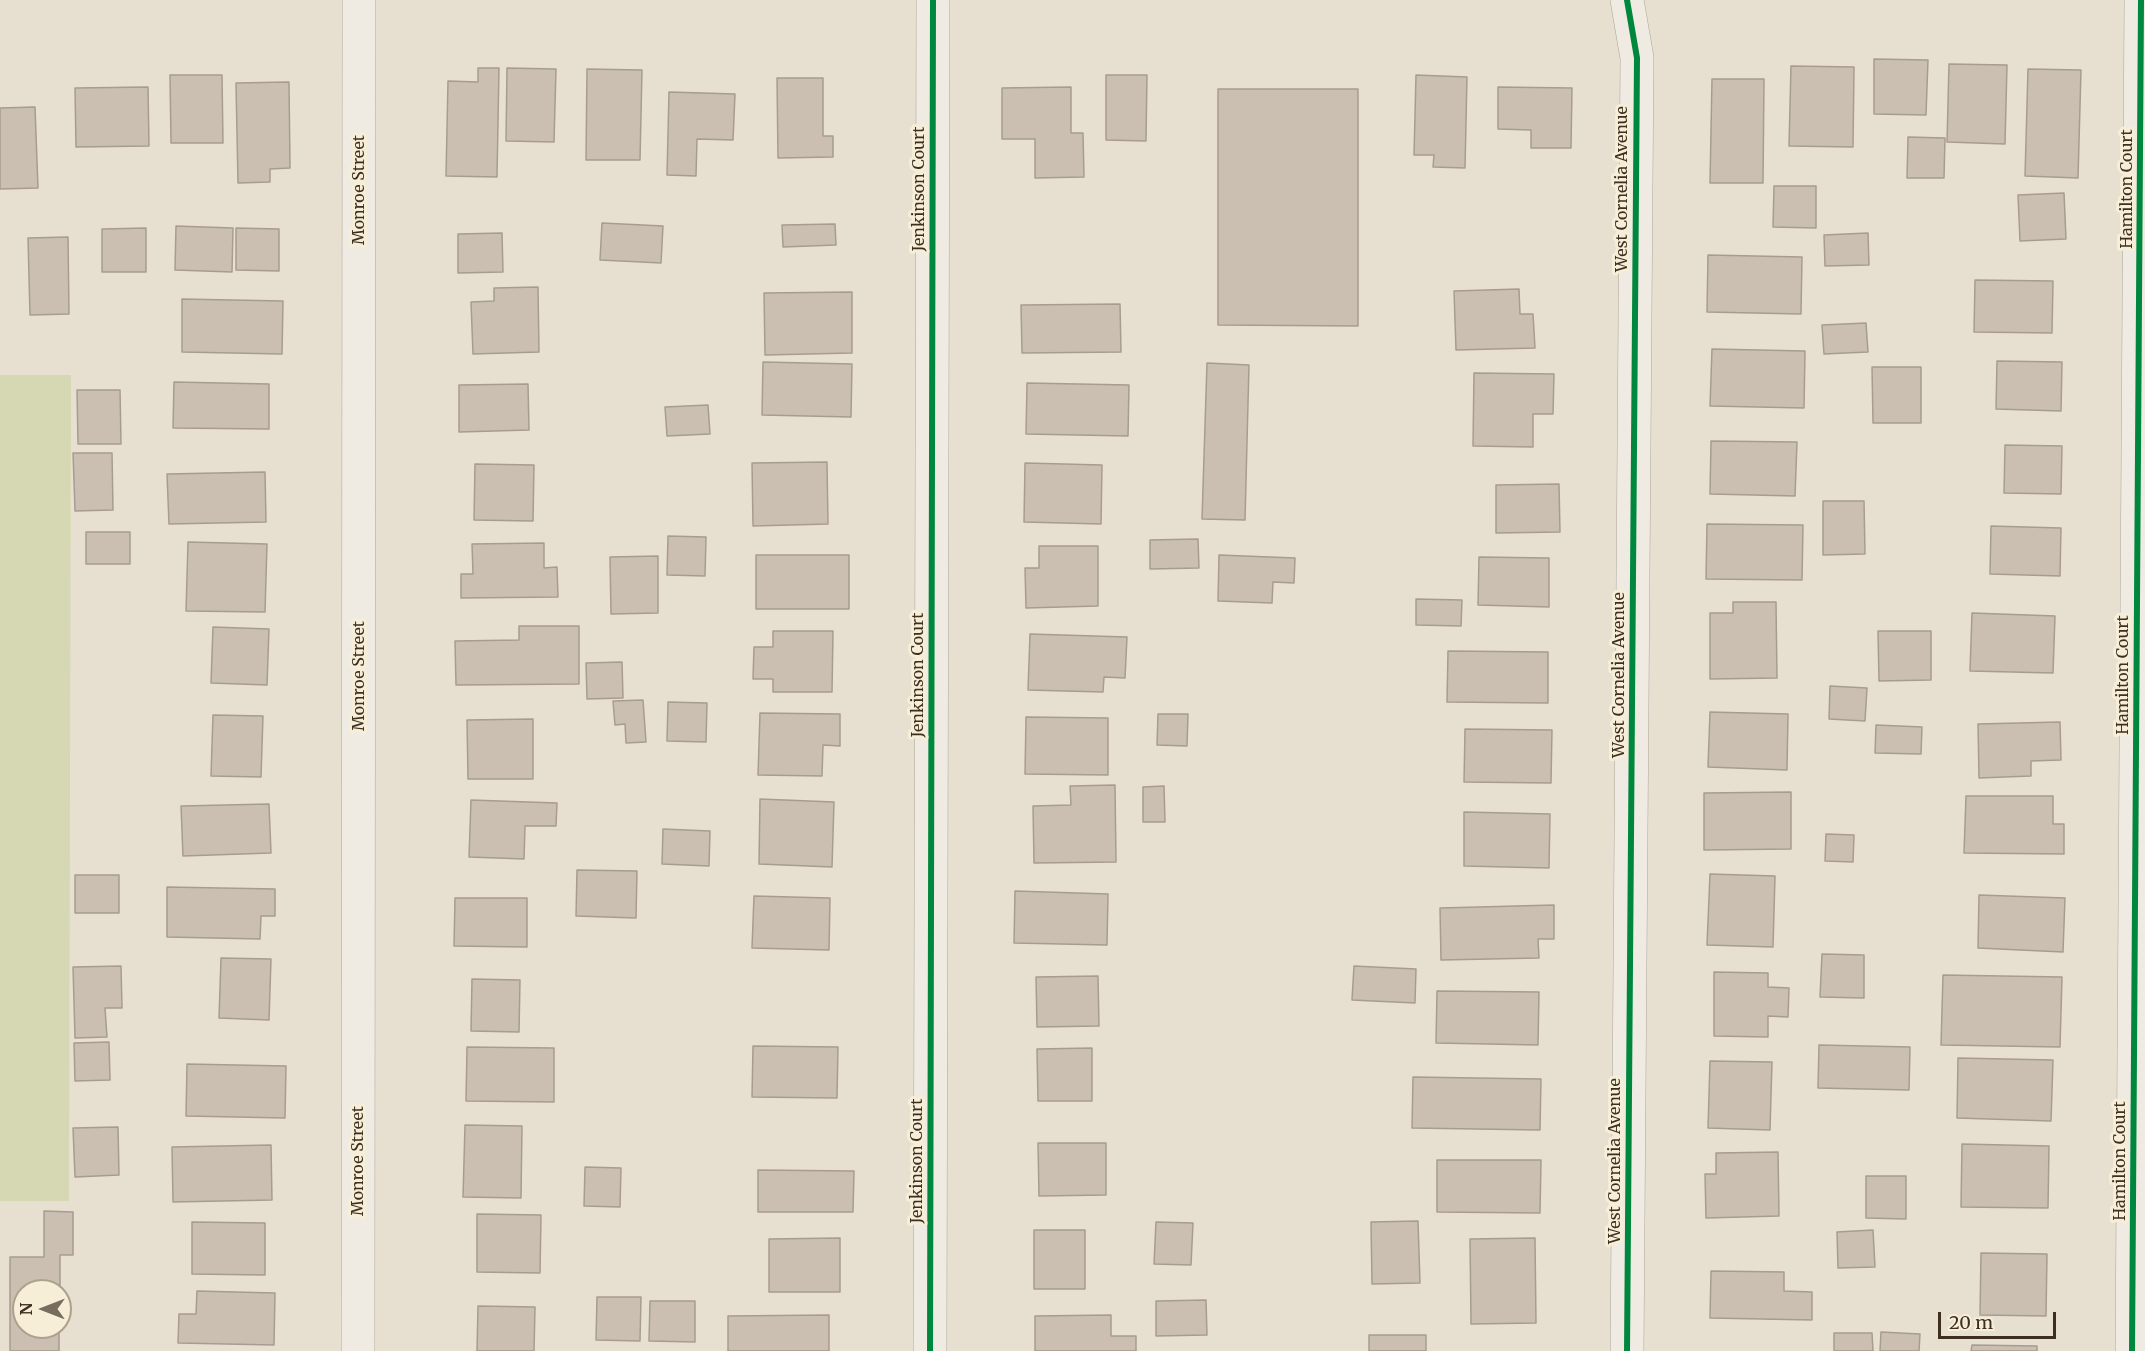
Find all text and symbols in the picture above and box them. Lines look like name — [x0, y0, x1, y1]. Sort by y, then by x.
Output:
street label: West Cornelia Avenue — [1612, 106, 1632, 272]
street label: Jenkinson Court — [909, 127, 929, 251]
street label: Hamilton Court — [2117, 129, 2137, 249]
street label: Monroe Street — [349, 135, 369, 245]
street label: West Cornelia Avenue — [1609, 592, 1629, 758]
street label: Jenkinson Court — [908, 613, 928, 737]
street label: Hamilton Court — [2113, 615, 2133, 735]
street label: Monroe Street — [349, 621, 369, 731]
street label: West Cornelia Avenue — [1605, 1078, 1625, 1244]
street label: Jenkinson Court — [907, 1099, 927, 1223]
street label: Hamilton Court — [2110, 1101, 2130, 1221]
street label: Monroe Street — [348, 1106, 368, 1216]
north arrow — [12, 1279, 72, 1339]
scale bar — [1941, 1300, 2060, 1338]
text: N — [16, 1303, 36, 1315]
text: 20 m — [1949, 1311, 1993, 1334]

